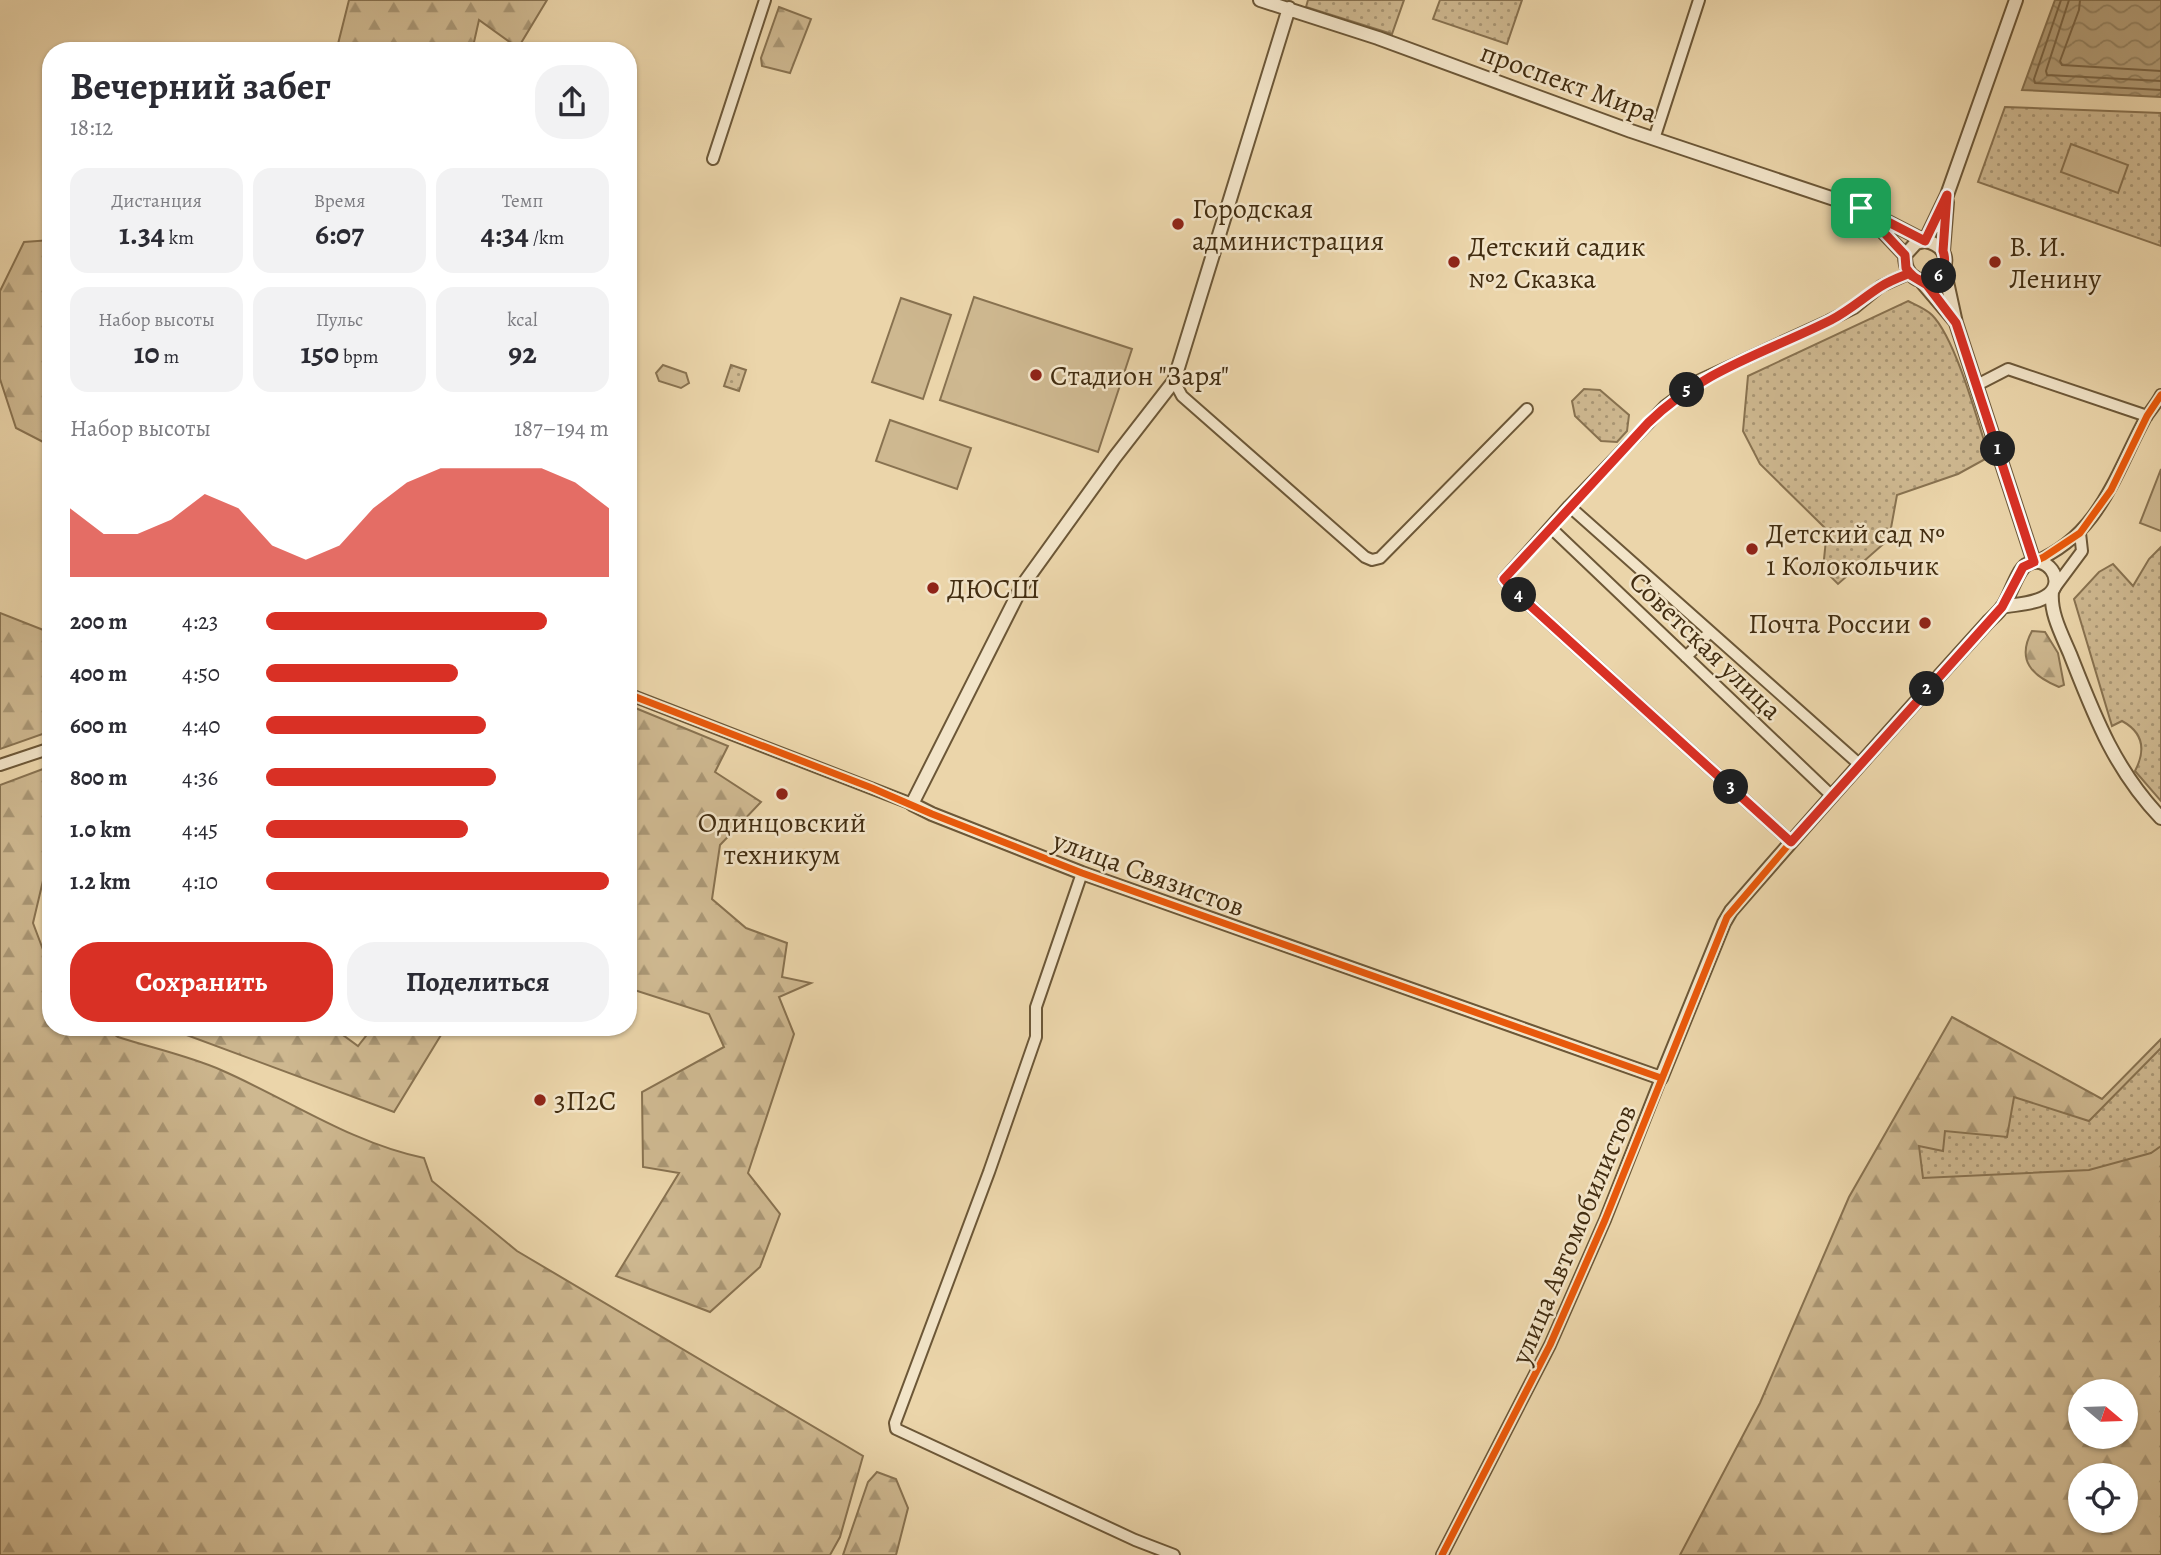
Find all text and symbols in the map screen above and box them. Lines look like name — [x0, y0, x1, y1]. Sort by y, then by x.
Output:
street label: проспект Мира — [1475, 33, 1662, 133]
text: Вечерний забег — [70, 60, 331, 112]
button: share — [535, 65, 609, 139]
text: 18:12 — [70, 112, 113, 143]
pin — [1831, 178, 1891, 238]
text: Дистанция — [111, 188, 202, 214]
text: Время — [314, 188, 365, 214]
text: Темп — [502, 188, 543, 214]
icon: arrive — [1842, 189, 1880, 227]
place label: Городская администрация — [1192, 190, 1384, 260]
text: 1.34 — [119, 214, 165, 254]
text: 6:07 — [315, 214, 364, 254]
text: 4:34 — [481, 214, 529, 254]
marker: Городская администрация — [1170, 216, 1186, 232]
text: km — [165, 225, 194, 251]
text: /km — [529, 225, 564, 251]
place label: Детский садик №2 Сказка — [1468, 228, 1646, 298]
place label: В. И. Ленину — [2009, 228, 2101, 298]
marker: Детский садик №2 Сказка — [1446, 254, 1462, 270]
marker: В. И. Ленину — [1987, 254, 2003, 270]
pin: 6 — [1922, 258, 1956, 294]
text: 6 — [1934, 262, 1943, 288]
text: Набор высоты — [98, 307, 215, 333]
text: Пульс — [316, 307, 363, 333]
text: kcal — [507, 307, 538, 333]
text: 10 — [134, 333, 160, 373]
text: 150 — [301, 333, 339, 373]
text: 92 — [508, 333, 537, 373]
text: m — [160, 344, 179, 370]
text: bpm — [339, 344, 378, 370]
place label: Стадион "Заря" — [1050, 357, 1229, 395]
marker: Стадион "Заря" — [1028, 367, 1044, 383]
pin: 5 — [1670, 372, 1704, 408]
text: 5 — [1682, 376, 1691, 402]
text: Набор высоты — [70, 413, 211, 444]
text: 187–194 m — [514, 413, 609, 444]
pin: 1 — [1980, 432, 2016, 466]
text: 1 — [1994, 435, 2001, 461]
place label: Детский сад № 1 Колокольчик — [1766, 515, 1945, 585]
marker: Детский сад № 1 Колокольчик — [1744, 541, 1760, 557]
street label: Советская улица — [1620, 563, 1790, 729]
place label: ДЮСШ — [947, 570, 1040, 608]
pin: 4 — [1502, 578, 1536, 612]
marker: ДЮСШ — [925, 580, 941, 596]
text: 4 — [1514, 581, 1523, 607]
place label: Почта России — [1748, 605, 1911, 643]
text: 200 m — [70, 606, 128, 637]
text: 4:23 — [182, 606, 218, 637]
marker: Почта России — [1917, 615, 1933, 631]
text: 400 m — [70, 658, 127, 689]
text: 4:50 — [182, 658, 220, 689]
pin: 2 — [1910, 672, 1944, 706]
text: 2 — [1922, 675, 1931, 701]
text: 600 m — [70, 710, 127, 741]
text: 4:40 — [182, 710, 221, 741]
text: 800 m — [70, 762, 127, 793]
text: 4:36 — [182, 762, 218, 793]
pin: 3 — [1714, 770, 1748, 804]
text: 3 — [1726, 773, 1735, 799]
marker: Одинцовский техникум — [774, 786, 790, 802]
place label: Одинцовский техникум — [698, 804, 866, 874]
text: 1.0 km — [70, 814, 131, 845]
text: 4:45 — [182, 814, 218, 845]
street label: улица Связистов — [1047, 821, 1250, 926]
text: 1.2 km — [70, 866, 131, 897]
text: 4:10 — [182, 866, 218, 897]
button: Сохранить — [70, 942, 333, 1022]
button: Поделиться — [347, 942, 609, 1022]
place label: 3П2С — [554, 1082, 616, 1120]
marker: 3П2С — [532, 1092, 548, 1108]
street label: улица Автомобилистов — [1502, 1099, 1646, 1371]
north arrow — [2068, 1379, 2138, 1449]
map controls — [2068, 1379, 2138, 1533]
button: locate — [2068, 1463, 2138, 1533]

